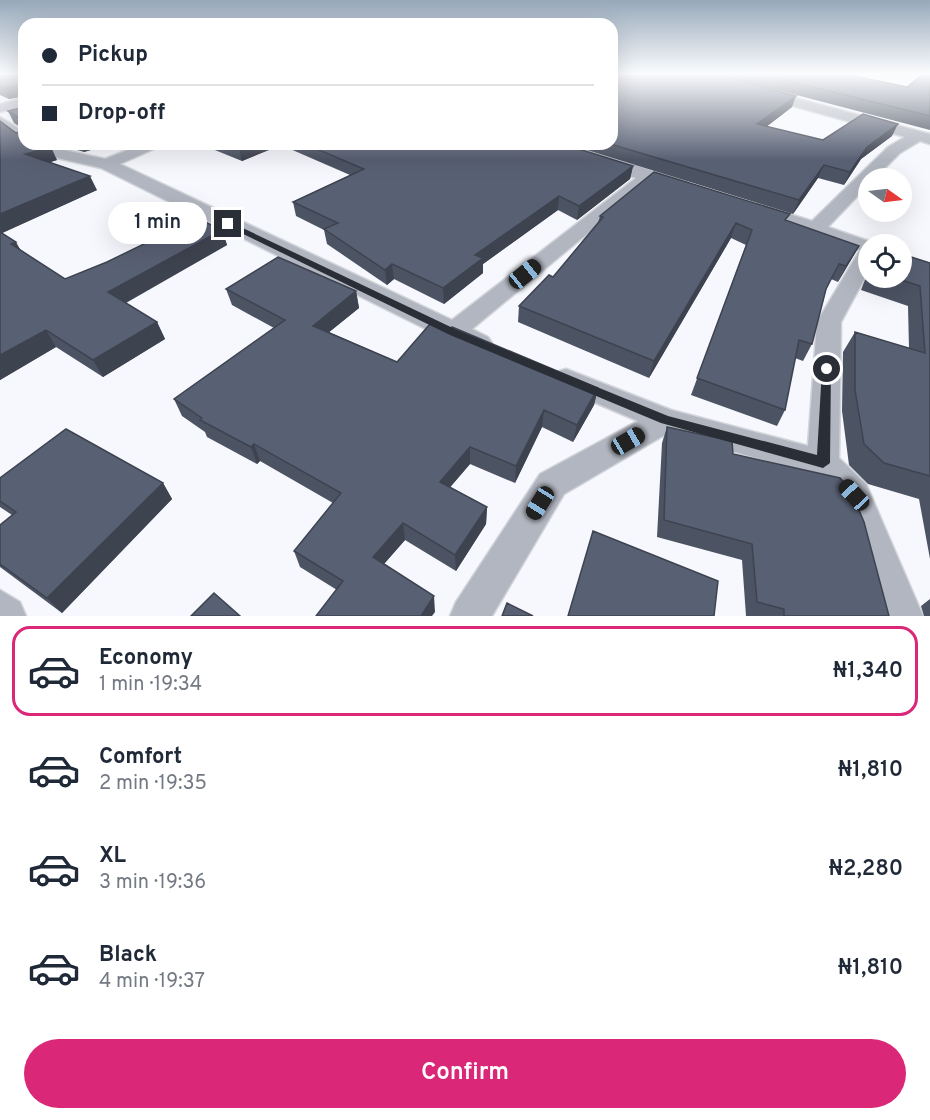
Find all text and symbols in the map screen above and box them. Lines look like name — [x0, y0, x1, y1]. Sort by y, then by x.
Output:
text: Pickup — [78, 42, 148, 69]
text: Drop-off — [78, 100, 165, 127]
north arrow — [858, 168, 912, 222]
map controls — [858, 168, 912, 288]
callout: 1 min — [108, 203, 207, 245]
text: 1 min — [134, 210, 181, 236]
route end — [214, 210, 241, 237]
button: locate — [858, 234, 912, 288]
car — [505, 256, 545, 292]
route start — [813, 355, 840, 382]
car — [608, 424, 648, 458]
car — [835, 476, 873, 514]
car — [523, 483, 557, 523]
icon: car — [27, 644, 81, 698]
text: Economy — [99, 645, 193, 672]
text: ₦1,340 — [833, 658, 903, 685]
text: 1 min · 19:34 — [99, 672, 202, 698]
icon: car — [27, 743, 81, 797]
text: Comfort — [99, 744, 182, 771]
text: ₦1,810 — [838, 757, 903, 784]
text: 2 min · 19:35 — [99, 771, 207, 797]
icon: car — [27, 842, 81, 896]
text: XL — [99, 843, 126, 870]
text: ₦2,280 — [829, 856, 903, 883]
text: 3 min · 19:36 — [99, 870, 206, 896]
icon: car — [27, 941, 81, 995]
text: Black — [99, 942, 157, 969]
text: ₦1,810 — [838, 955, 903, 982]
text: 4 min · 19:37 — [99, 969, 205, 995]
button: Confirm — [24, 1039, 906, 1108]

